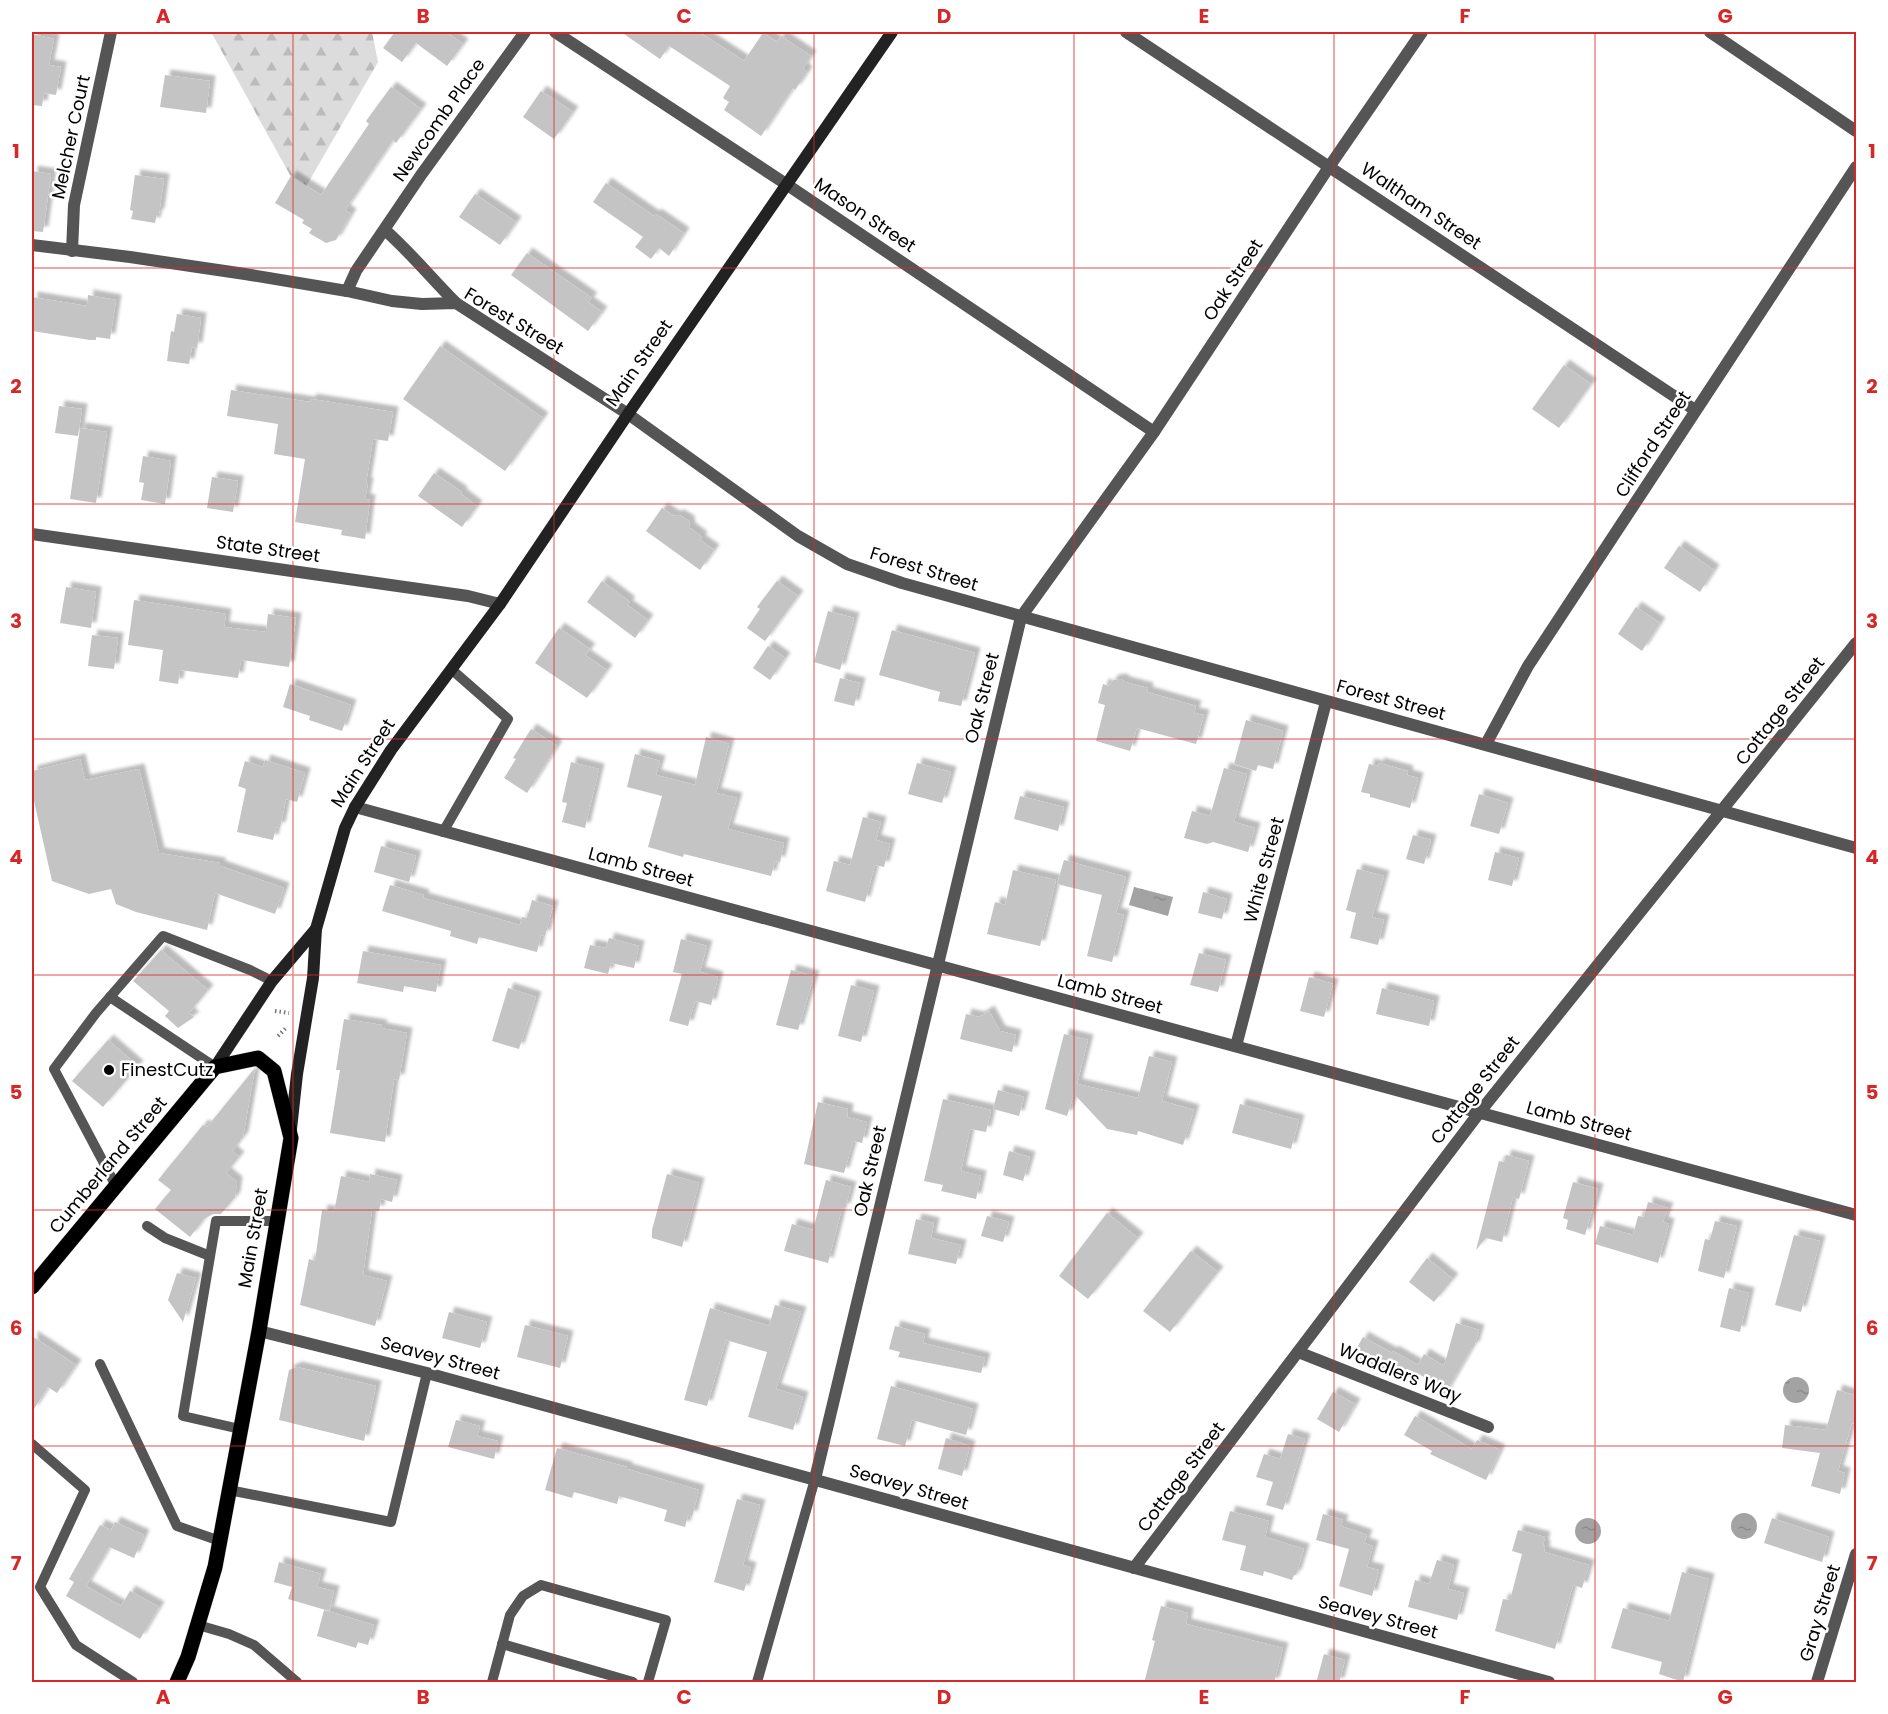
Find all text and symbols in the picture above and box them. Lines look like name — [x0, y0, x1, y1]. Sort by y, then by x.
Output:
text: A — [156, 2, 171, 30]
text: B — [416, 2, 430, 30]
text: C — [676, 2, 692, 30]
text: D — [937, 2, 951, 30]
text: E — [1199, 2, 1209, 30]
text: F — [1460, 2, 1471, 30]
text: G — [1717, 2, 1733, 30]
street label: Newcomb Place — [387, 53, 491, 187]
street label: Melcher Court — [45, 72, 96, 201]
text: 1 — [12, 137, 20, 165]
text: 1 — [1868, 137, 1876, 165]
street label: Waltham Street — [1356, 156, 1486, 255]
street label: Mason Street — [810, 171, 921, 258]
street label: Oak Street — [1197, 234, 1268, 326]
street label: Forest Street — [460, 281, 569, 360]
street label: Main Street — [599, 314, 678, 411]
text: 2 — [10, 372, 22, 400]
text: 2 — [1866, 372, 1878, 400]
street label: Clifford Street — [1609, 386, 1696, 502]
street label: State Street — [215, 529, 322, 568]
street label: Forest Street — [867, 540, 981, 597]
text: 3 — [10, 607, 22, 635]
text: 3 — [1866, 607, 1878, 635]
street label: Oak Street — [958, 650, 1005, 746]
street label: Cottage Street — [1729, 651, 1830, 770]
street label: Forest Street — [1334, 673, 1448, 726]
street label: Main Street — [325, 714, 401, 812]
street label: White Street — [1237, 814, 1290, 926]
street label: Lamb Street — [586, 840, 697, 893]
text: 4 — [9, 843, 23, 871]
text: 4 — [1865, 843, 1879, 871]
street label: Lamb Street — [1055, 967, 1166, 1020]
street label: Cottage Street — [1424, 1030, 1525, 1149]
place label: FinestCutz — [121, 1057, 213, 1082]
marker: FinestCutz — [102, 1063, 116, 1077]
text: 5 — [10, 1078, 23, 1106]
text: 5 — [1866, 1078, 1879, 1106]
street label: Cumberland Street — [43, 1091, 172, 1239]
street label: Lamb Street — [1524, 1094, 1635, 1147]
street label: Oak Street — [847, 1123, 892, 1219]
street label: Main Street — [231, 1186, 274, 1290]
text: 6 — [10, 1314, 22, 1342]
text: 6 — [1866, 1314, 1878, 1342]
street label: Seavey Street — [378, 1330, 503, 1385]
street label: Waddlers Way — [1335, 1337, 1465, 1409]
street label: Cottage Street — [1131, 1417, 1230, 1537]
street label: Seavey Street — [847, 1458, 972, 1515]
text: 7 — [11, 1549, 22, 1577]
text: 7 — [1867, 1549, 1878, 1577]
street label: Gray Street — [1793, 1561, 1846, 1665]
street label: Seavey Street — [1316, 1589, 1441, 1644]
text: A — [156, 1683, 171, 1711]
text: B — [416, 1683, 430, 1711]
text: C — [676, 1683, 692, 1711]
text: D — [937, 1683, 951, 1711]
text: E — [1199, 1683, 1209, 1711]
text: F — [1460, 1683, 1471, 1711]
text: G — [1717, 1683, 1733, 1711]

